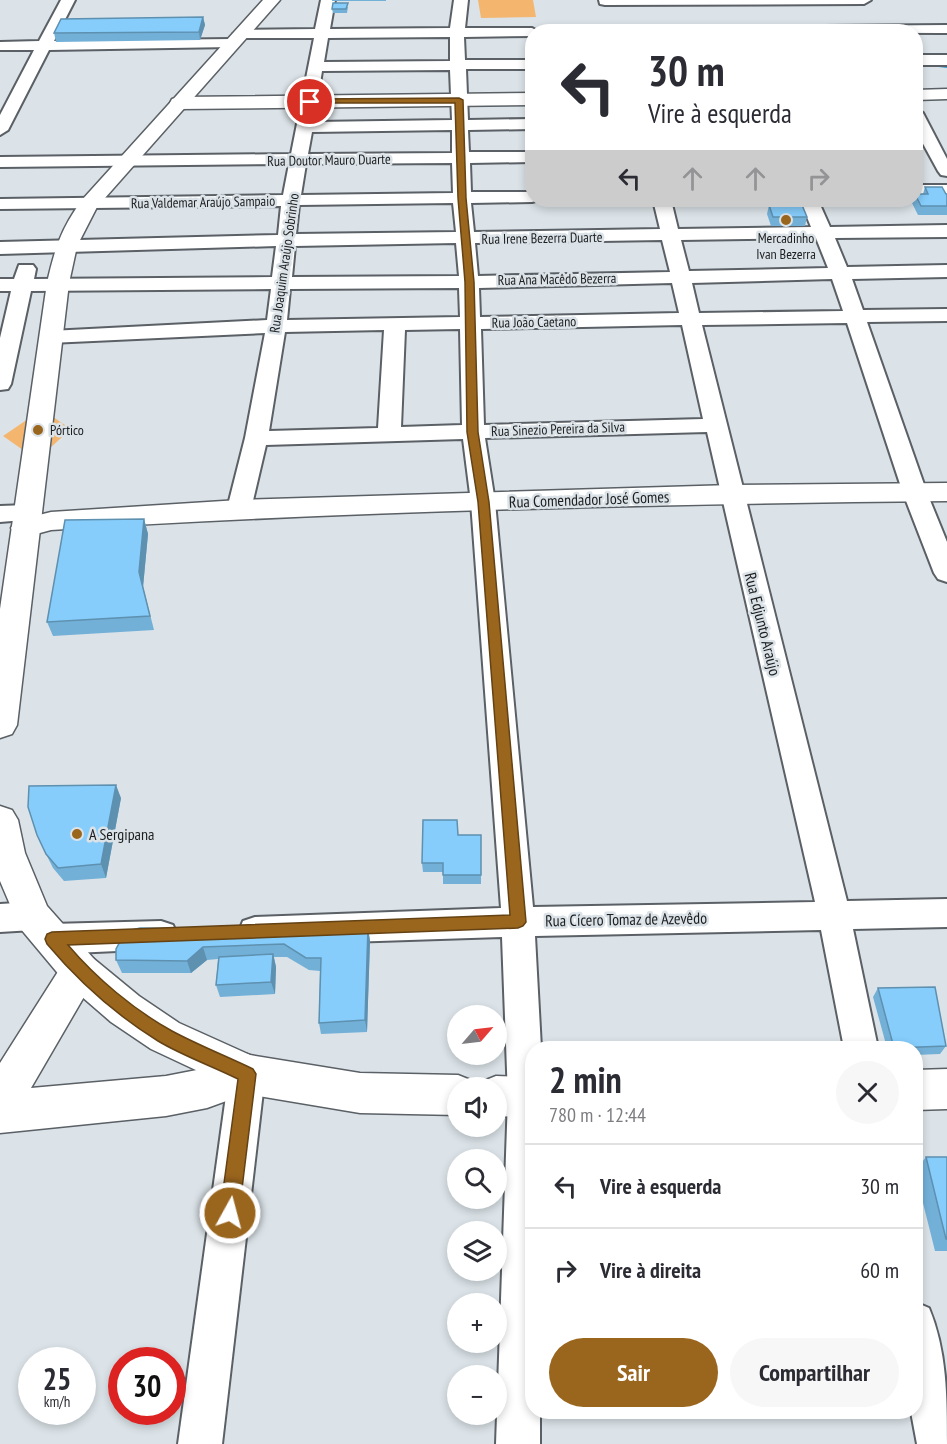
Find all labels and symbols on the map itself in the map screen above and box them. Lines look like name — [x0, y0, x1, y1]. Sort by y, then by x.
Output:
pin — [284, 76, 335, 127]
street label: Rua Doutor Mauro Duarte — [267, 150, 391, 170]
street label: Rua Valdemar Araújo Sampaio — [131, 192, 275, 212]
street label: Rua Joaquim Araújo Sobrinho — [265, 192, 303, 334]
marker: Mercadinho Ivan Bezerra — [779, 213, 793, 227]
street label: Rua Irene Bezerra Duarte — [481, 228, 603, 248]
place label: Mercadinho Ivan Bezerra — [756, 229, 816, 263]
street label: Rua Ana Macêdo Bezerra — [498, 269, 616, 289]
street label: Rua João Caetano — [492, 312, 576, 332]
street label: Rua Sinezio Pereira da Silva — [491, 418, 625, 440]
place label: Pórtico — [50, 421, 84, 439]
marker: Pórtico — [31, 423, 45, 437]
street label: Rua Comendador José Gomes — [508, 486, 670, 512]
street label: Rua Edjunto Araújo — [741, 570, 785, 678]
place label: A Sergipana — [89, 824, 154, 844]
marker: A Sergipana — [70, 827, 84, 841]
street label: Rua Cícero Tomaz de Azevêdo — [545, 908, 707, 930]
north arrow — [447, 1005, 507, 1065]
position arrow — [198, 1181, 262, 1245]
speed limit sign: 30 — [108, 1347, 186, 1425]

